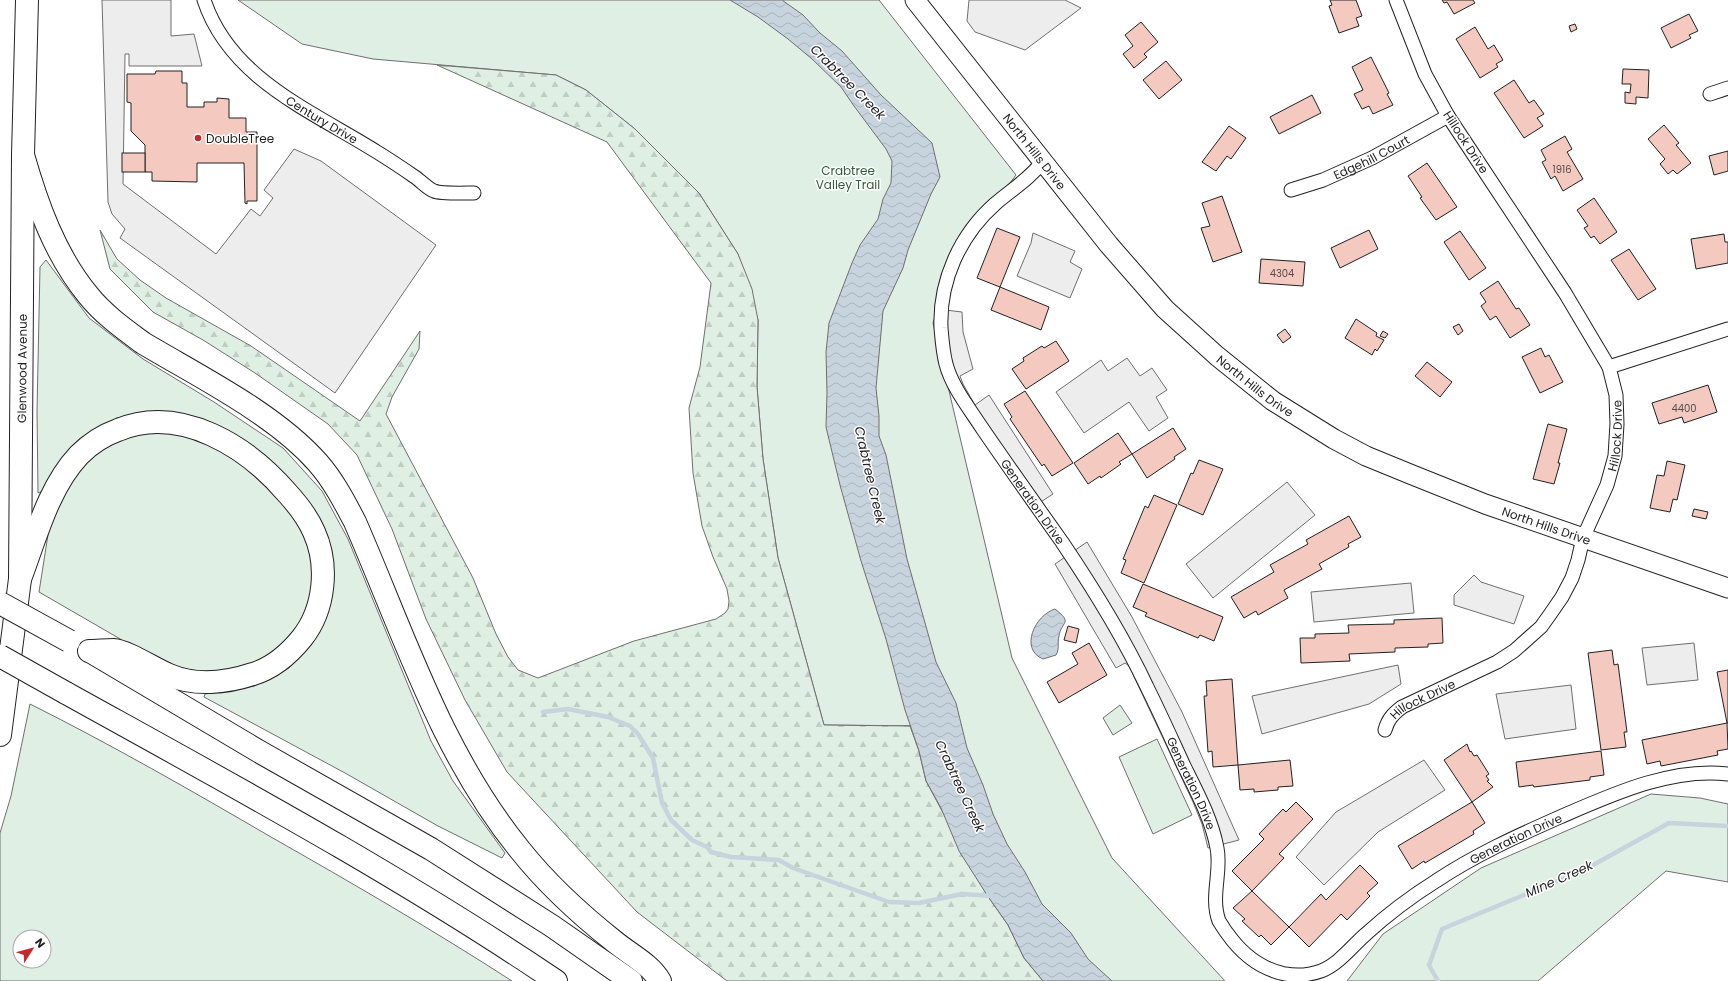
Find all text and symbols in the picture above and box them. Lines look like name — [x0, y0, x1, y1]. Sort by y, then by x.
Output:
water label: Crabtree Creek — [806, 40, 891, 125]
street label: Century Drive — [283, 91, 361, 147]
street label: Hillock Drive — [1439, 107, 1493, 177]
street label: North Hills Drive — [999, 110, 1070, 193]
place label: DoubleTree — [206, 130, 274, 147]
street label: Edgehill Court — [1330, 131, 1412, 183]
marker: DoubleTree — [193, 133, 203, 143]
park label: Crabtree Valley Trail — [816, 162, 880, 193]
house number: 1916 — [1552, 162, 1572, 177]
house number: 4304 — [1270, 266, 1294, 281]
street label: Glenwood Avenue — [13, 314, 30, 423]
street label: North Hills Drive — [1213, 351, 1297, 420]
street label: Hillock Drive — [1603, 400, 1626, 473]
house number: 4400 — [1671, 401, 1697, 416]
water label: Crabtree Creek — [850, 424, 891, 527]
street label: Generation Drive — [997, 455, 1069, 547]
street label: North Hills Drive — [1500, 502, 1593, 548]
street label: Hillock Drive — [1385, 675, 1458, 722]
street label: Generation Drive — [1163, 734, 1220, 832]
water label: Crabtree Creek — [930, 737, 990, 836]
street label: Generation Drive — [1466, 809, 1564, 868]
water label: Mine Creek — [1522, 855, 1597, 902]
north arrow — [12, 929, 52, 969]
text: N — [31, 935, 49, 951]

